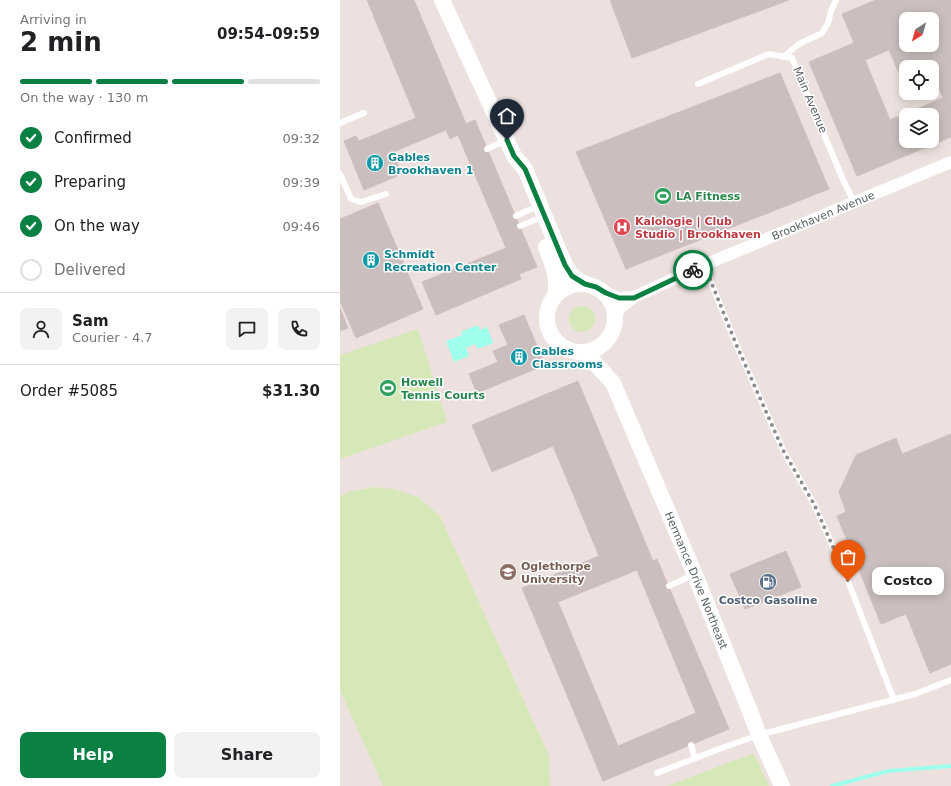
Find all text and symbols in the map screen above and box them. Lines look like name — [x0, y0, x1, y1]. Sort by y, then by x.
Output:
text: Arriving in — [20, 12, 87, 27]
north arrow — [899, 12, 939, 52]
map controls — [899, 12, 939, 148]
text: 09:54–09:59 — [217, 25, 320, 43]
text: 2 min — [20, 27, 102, 57]
button: locate — [899, 60, 939, 100]
street label: Main Avenue — [790, 65, 830, 135]
text: On the way · 130 m — [20, 90, 148, 105]
pin — [490, 99, 524, 140]
icon: home — [496, 105, 518, 127]
button: layers — [899, 108, 939, 148]
icon: check — [20, 127, 42, 149]
text: Confirmed — [54, 129, 132, 147]
text: 09:32 — [283, 131, 320, 146]
place label: Gables Brookhaven 1 — [388, 151, 473, 177]
building icon: Gables Brookhaven 1 — [365, 153, 385, 173]
icon: check — [20, 171, 42, 193]
text: Preparing — [54, 173, 126, 191]
text: 09:39 — [283, 175, 320, 190]
sports icon: LA Fitness — [653, 186, 673, 206]
street label: Brookhaven Avenue — [770, 188, 877, 243]
place label: LA Fitness — [676, 190, 741, 203]
icon: check — [20, 215, 42, 237]
place label: Kalologie | Club Studio | Brookhaven — [635, 215, 761, 241]
text: On the way — [54, 217, 140, 235]
hospital icon: Kalologie | Club Studio | Brookhaven — [612, 217, 632, 237]
text: 09:46 — [283, 219, 320, 234]
place label: Schmidt Recreation Center — [384, 248, 497, 274]
building icon: Schmidt Recreation Center — [361, 250, 381, 270]
courier — [673, 250, 713, 290]
icon: bike — [682, 259, 704, 281]
text: Delivered — [54, 261, 126, 279]
button: person — [20, 308, 62, 350]
button: chat — [226, 308, 268, 350]
button: phone — [278, 308, 320, 350]
text: Sam — [72, 312, 109, 330]
text: Courier · 4.7 — [72, 330, 153, 345]
place label: Gables Classrooms — [532, 345, 603, 371]
building icon: Gables Classrooms — [509, 347, 529, 367]
place label: Howell Tennis Courts — [401, 376, 485, 402]
sports icon: Howell Tennis Courts — [378, 378, 398, 398]
text: Order #5085 — [20, 382, 118, 400]
text: $31.30 — [262, 382, 320, 400]
street label: Hermance Drive Northeast — [662, 510, 731, 652]
pin — [831, 540, 865, 581]
icon: bag — [837, 546, 859, 568]
place label: Oglethorpe University — [521, 560, 591, 586]
school or university icon: Oglethorpe University — [498, 562, 518, 582]
callout: Costco — [872, 567, 944, 595]
fuel station icon: Costco Gasoline — [758, 572, 778, 592]
text: Costco — [883, 573, 933, 588]
place label: Costco Gasoline — [719, 594, 817, 607]
button: Help — [20, 732, 166, 778]
button: Share — [174, 732, 320, 778]

